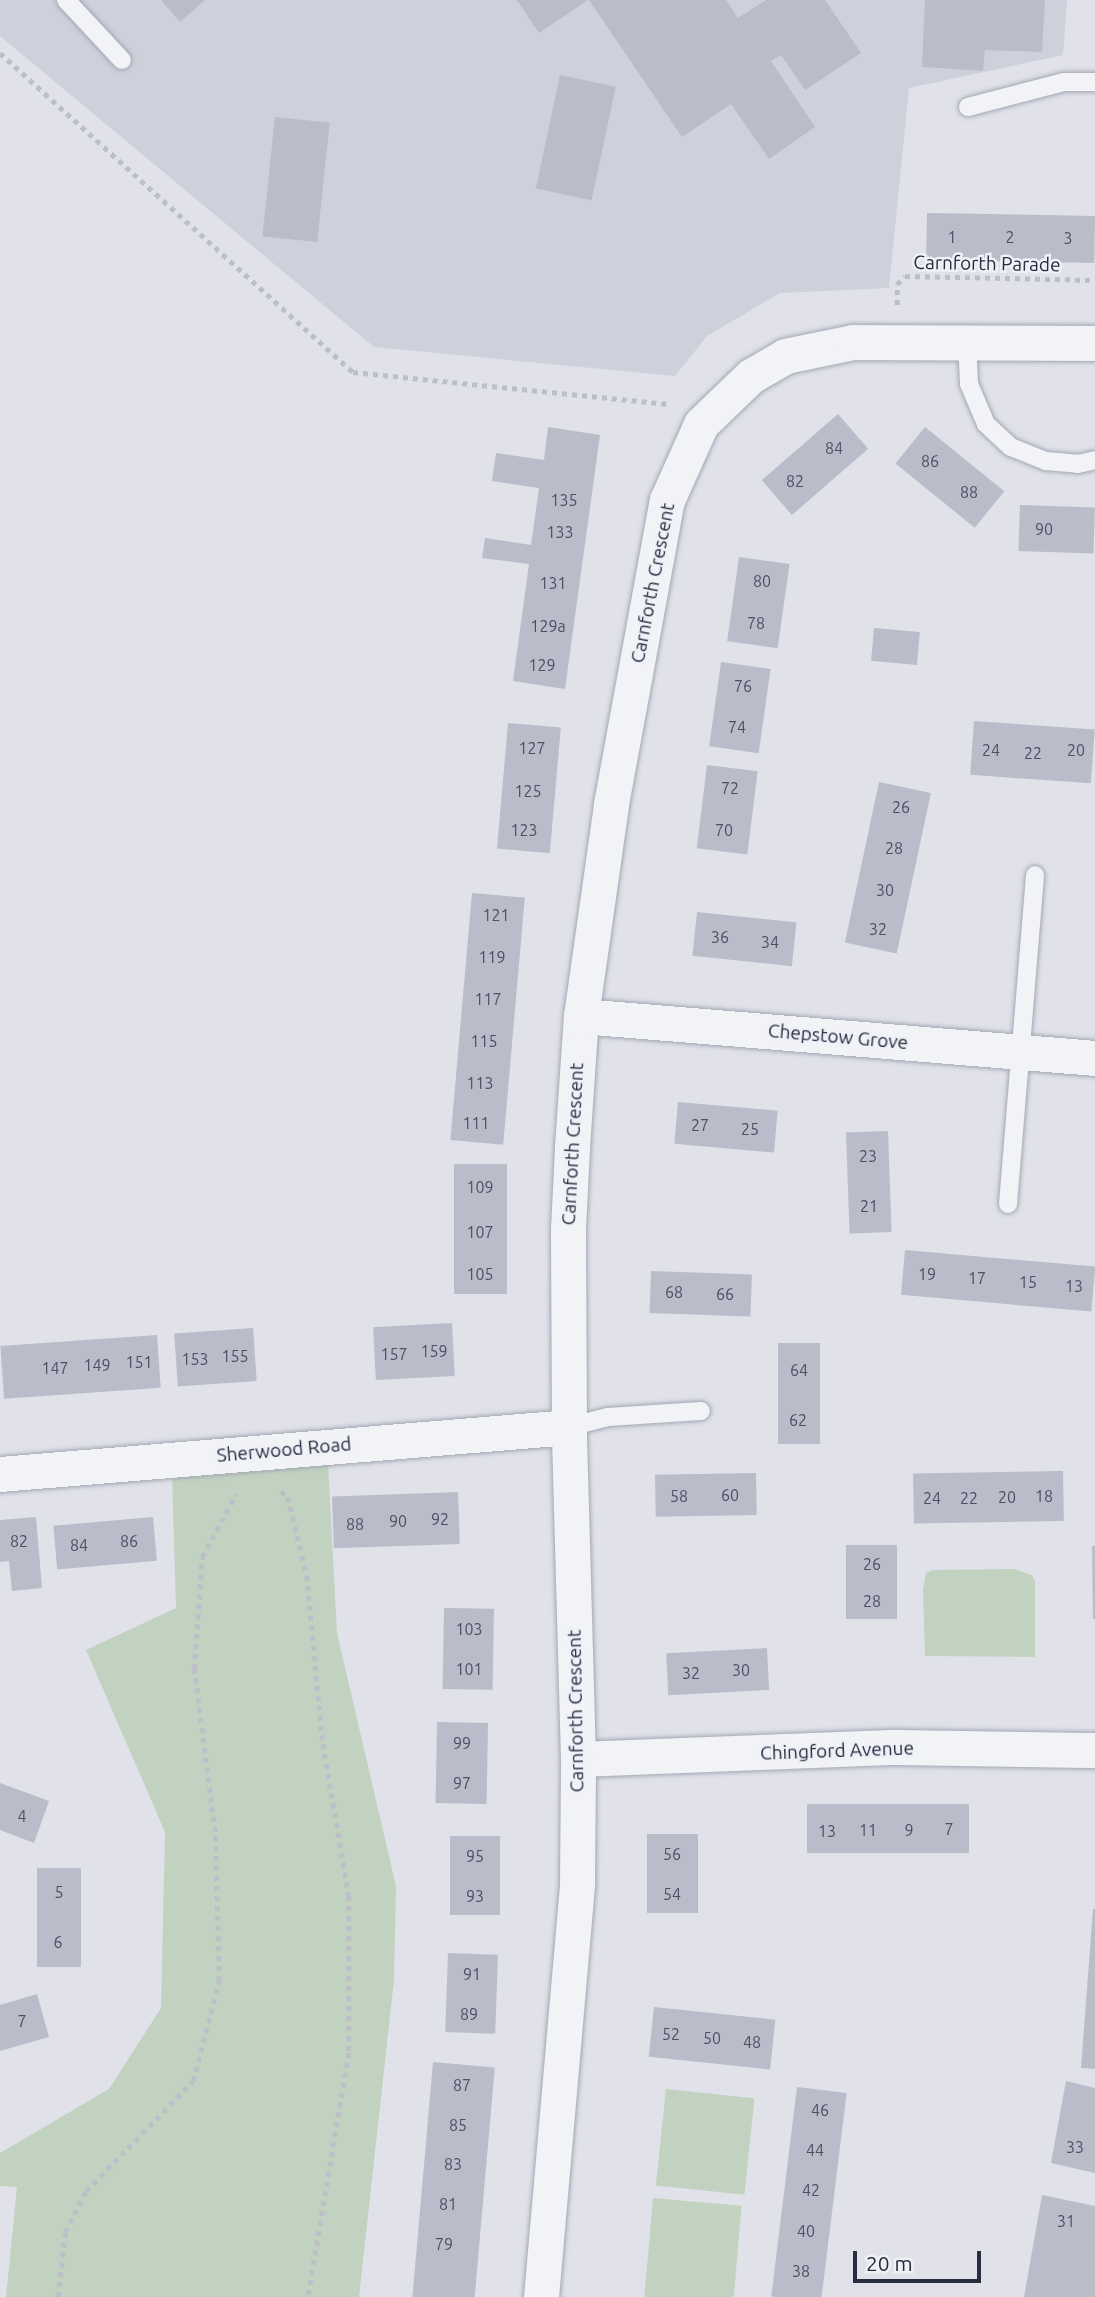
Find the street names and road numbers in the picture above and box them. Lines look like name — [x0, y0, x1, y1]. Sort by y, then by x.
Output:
street label: Carnforth Parade — [913, 251, 1061, 277]
street label: Carnforth Crescent — [626, 501, 680, 665]
street label: Chepstow Grove — [767, 1020, 909, 1054]
street label: Carnforth Crescent — [557, 1062, 589, 1226]
street label: Sherwood Road — [216, 1433, 352, 1467]
street label: Carnforth Crescent — [563, 1629, 589, 1793]
street label: Chingford Avenue — [760, 1737, 914, 1765]

